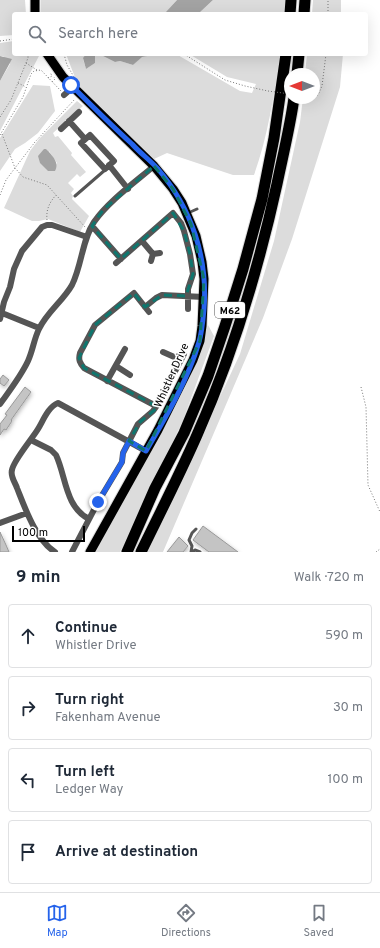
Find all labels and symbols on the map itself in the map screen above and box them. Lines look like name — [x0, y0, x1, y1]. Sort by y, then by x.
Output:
north arrow — [284, 68, 320, 104]
route start — [62, 76, 80, 94]
road number: M62 — [215, 302, 245, 318]
street label: Whistler Drive — [151, 341, 192, 410]
route end — [89, 493, 107, 511]
scale bar — [12, 524, 85, 543]

